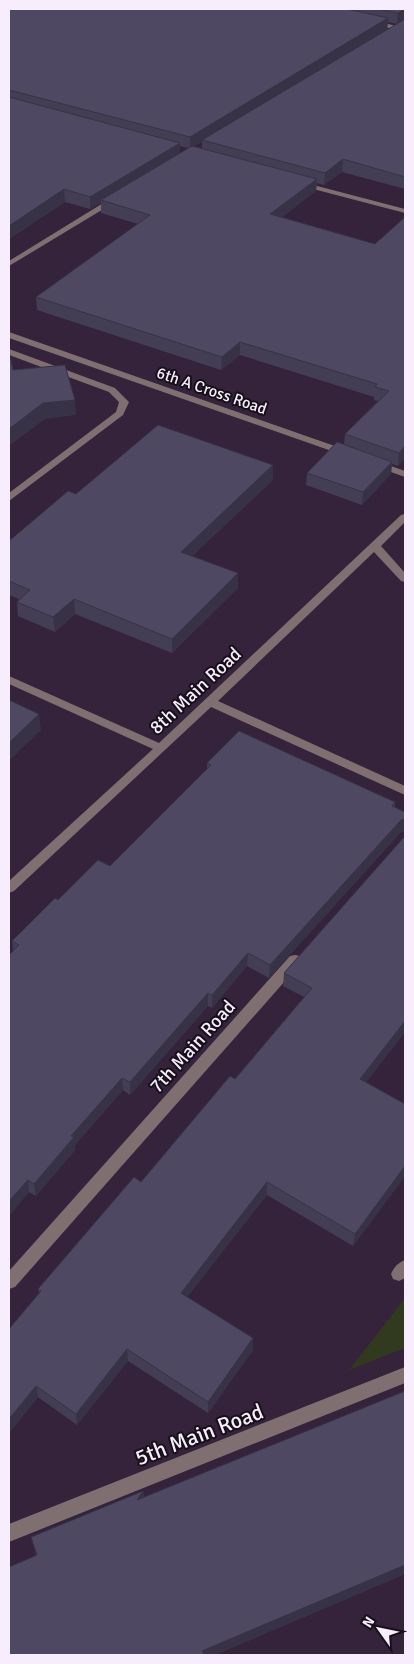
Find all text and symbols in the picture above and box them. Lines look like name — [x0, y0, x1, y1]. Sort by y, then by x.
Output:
street label: 6th A Cross Road — [154, 363, 269, 419]
street label: 8th Main Road — [145, 642, 247, 739]
street label: 7th Main Road — [145, 995, 241, 1098]
street label: 5th Main Road — [131, 1398, 267, 1471]
north arrow — [354, 1604, 404, 1654]
text: N — [359, 1613, 378, 1631]

